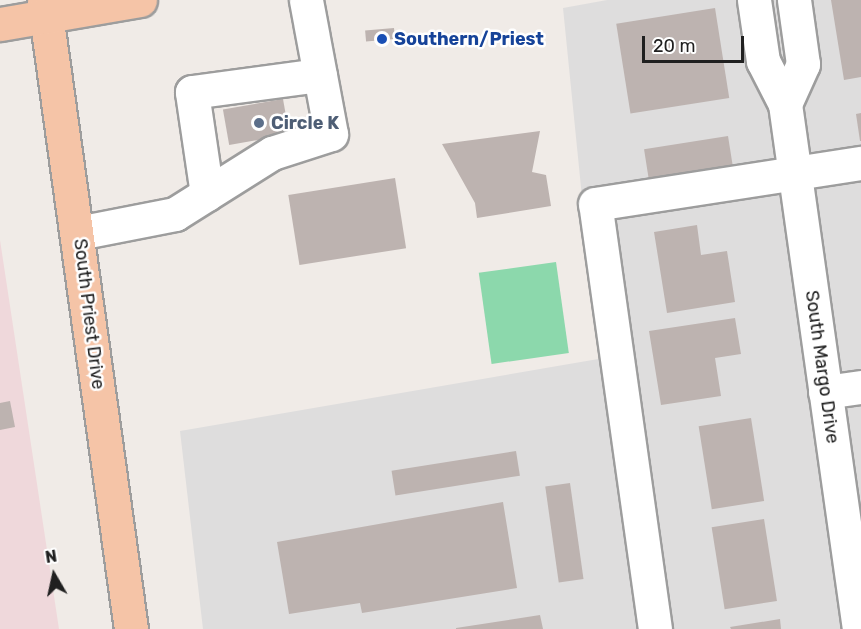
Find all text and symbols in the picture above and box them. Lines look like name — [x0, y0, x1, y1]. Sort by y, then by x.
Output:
scale bar — [645, 24, 747, 62]
place label: Southern/Priest — [394, 28, 544, 50]
marker: Southern/Priest — [375, 32, 389, 46]
text: 20 m — [653, 35, 695, 57]
place label: Circle K — [271, 112, 339, 134]
marker: Circle K — [252, 116, 266, 130]
street label: South Priest Drive — [69, 237, 109, 391]
street label: South Margo Drive — [801, 289, 843, 445]
north arrow — [24, 545, 84, 605]
text: N — [44, 546, 58, 567]

